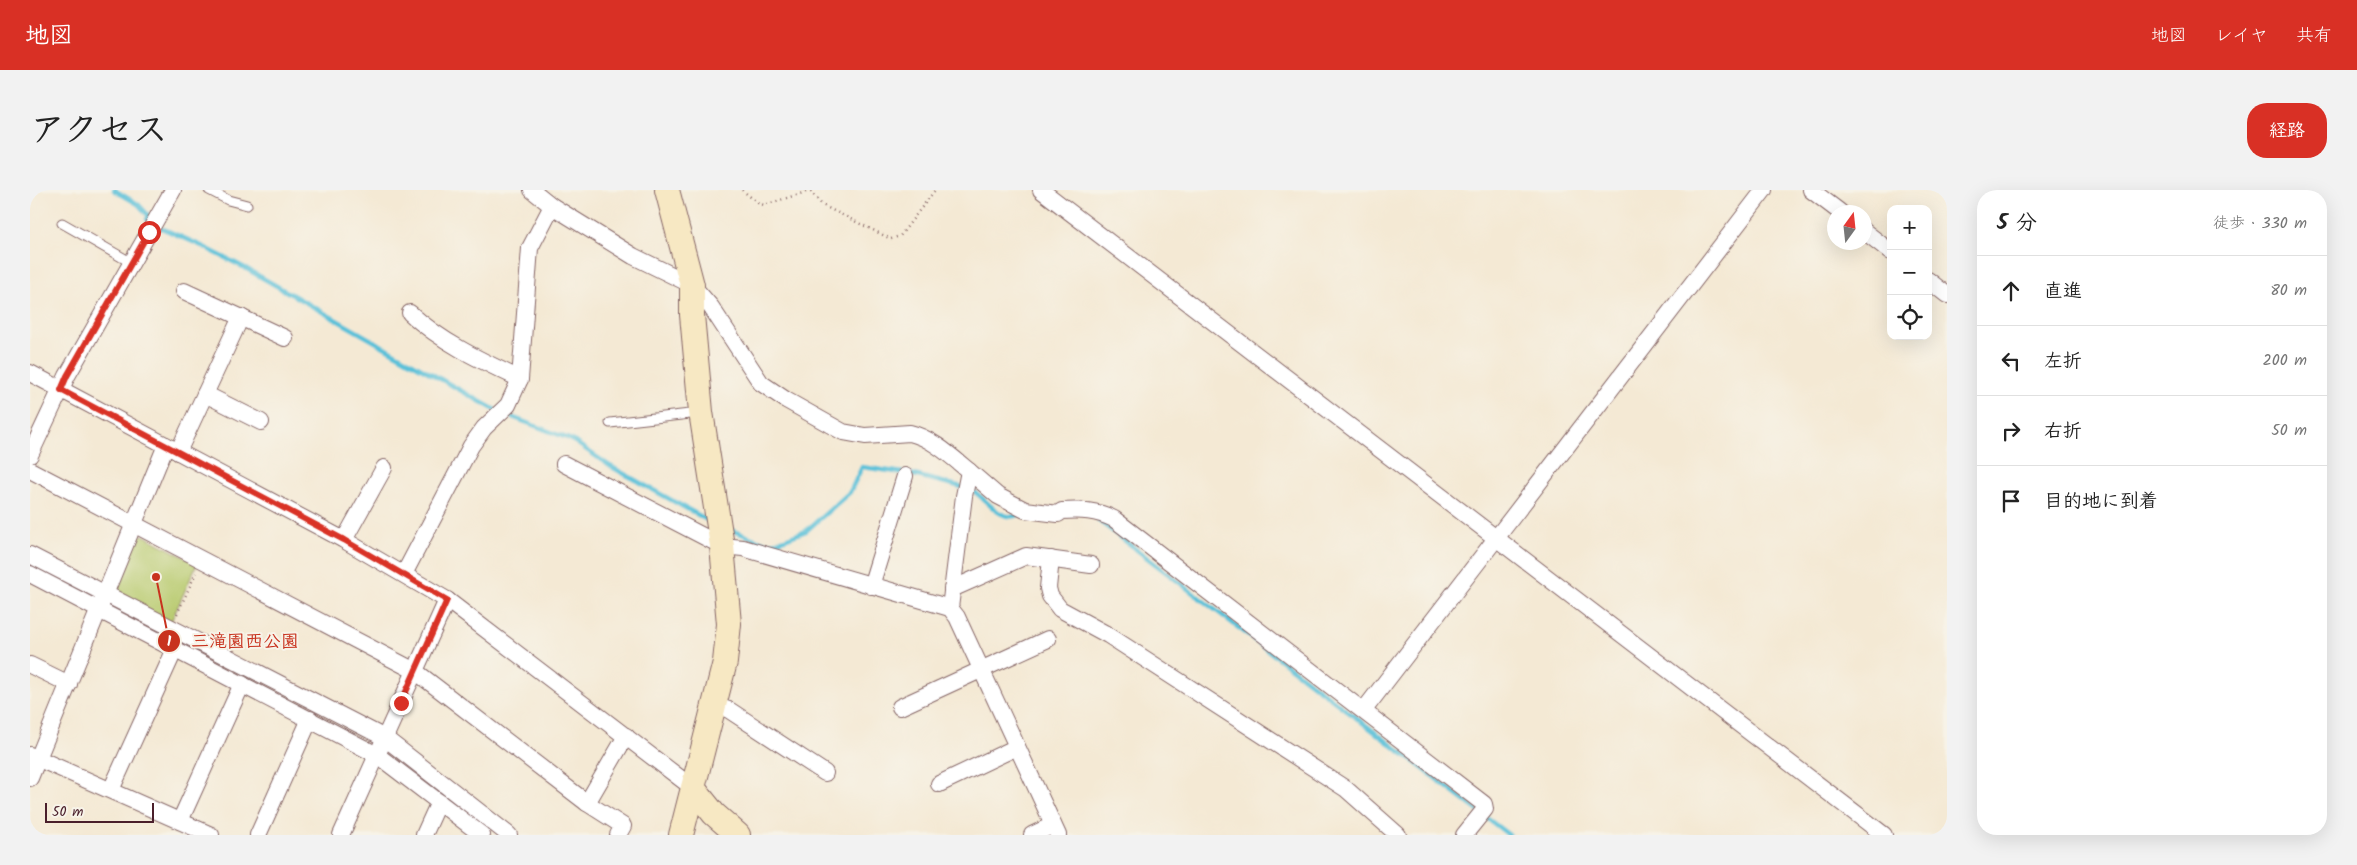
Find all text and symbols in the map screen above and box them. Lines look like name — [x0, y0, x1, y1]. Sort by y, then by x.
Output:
text: 地図 — [25, 17, 73, 56]
text: 地図 — [2151, 22, 2187, 51]
text: レイヤ — [2215, 22, 2268, 51]
text: 共有 — [2296, 22, 2332, 51]
button: 経路 — [2247, 103, 2327, 158]
text: アクセス — [30, 104, 168, 160]
north arrow — [1827, 205, 1872, 250]
map controls — [1887, 205, 1932, 340]
button: + — [1887, 205, 1932, 250]
text: 5 分 — [1997, 207, 2037, 240]
text: 徒歩 · 330 m — [2213, 211, 2307, 236]
route start — [138, 221, 161, 244]
button: − — [1887, 250, 1932, 295]
icon: ahead — [1997, 277, 2025, 305]
text: 直進 — [2044, 277, 2082, 307]
text: 80 m — [2270, 278, 2307, 303]
button: locate — [1887, 295, 1932, 340]
icon: left — [1997, 347, 2025, 375]
text: 左折 — [2044, 347, 2082, 377]
text: 200 m — [2263, 348, 2307, 373]
icon: right — [1997, 417, 2025, 445]
text: 右折 — [2044, 417, 2082, 447]
text: 50 m — [2271, 418, 2307, 443]
icon: arrive — [1997, 487, 2025, 515]
text: 目的地に到着 — [2044, 487, 2158, 517]
callout: 三滝園西公園 — [156, 624, 309, 657]
text: 三滝園西公園 — [191, 628, 299, 657]
text: 1 — [167, 630, 172, 654]
route end — [390, 692, 413, 715]
scale bar — [45, 800, 154, 823]
text: 50 m — [52, 801, 83, 823]

